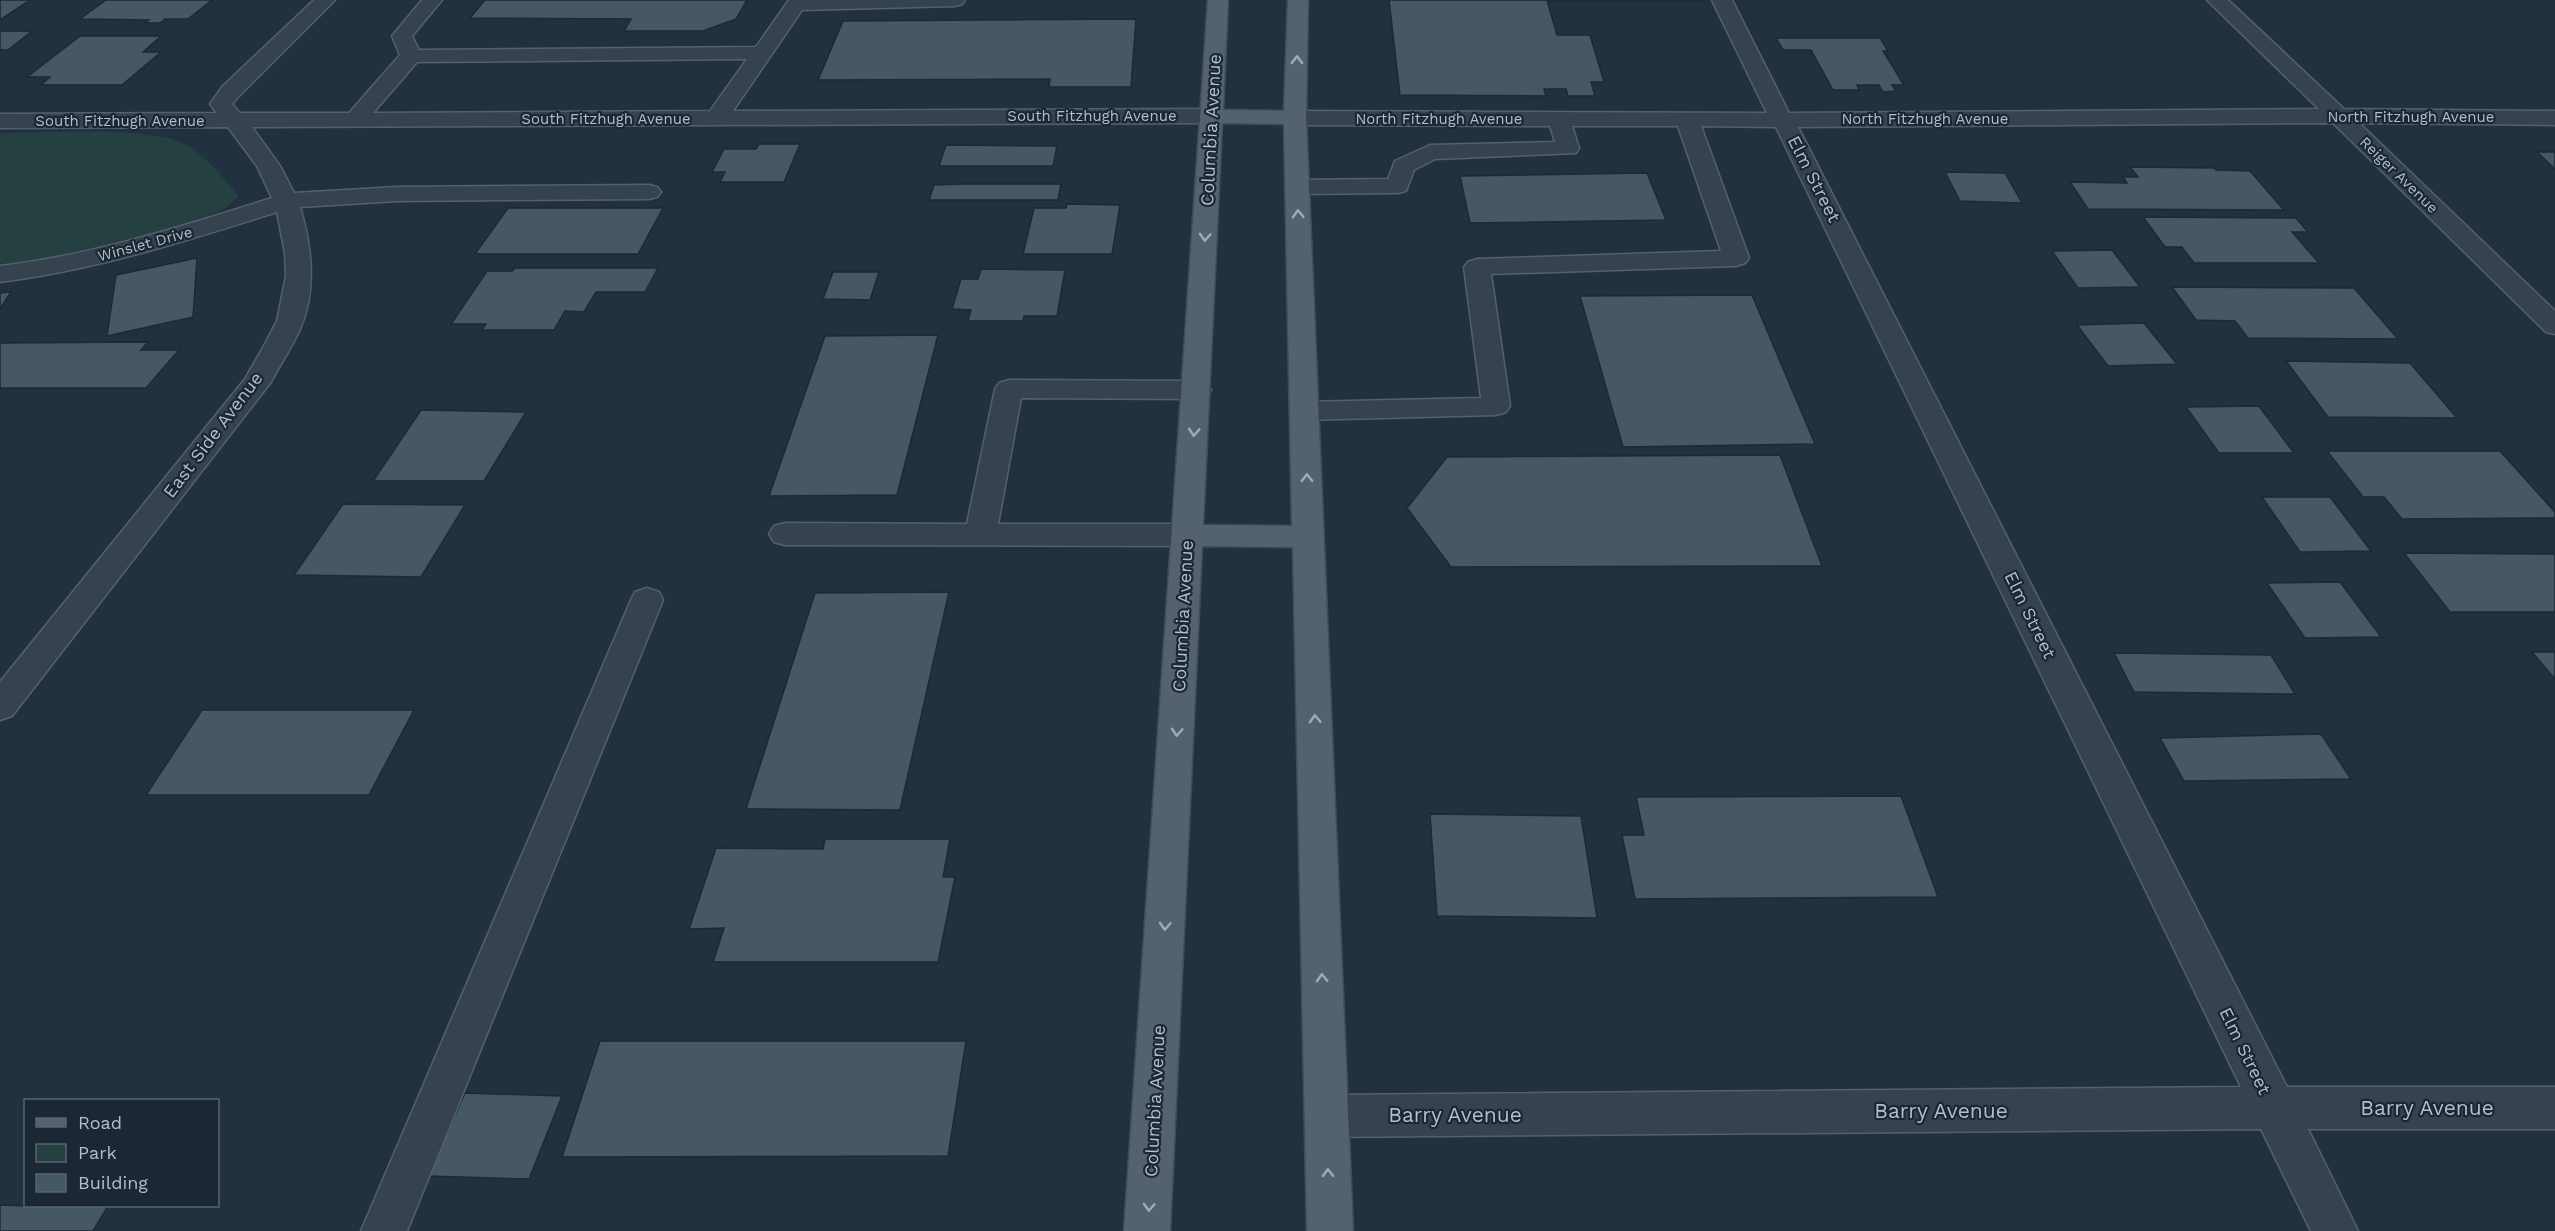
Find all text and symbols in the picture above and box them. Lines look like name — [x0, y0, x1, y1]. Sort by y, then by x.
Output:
street label: Columbia Avenue — [1196, 54, 1225, 206]
one-way arrow — [1291, 55, 1303, 64]
street label: South Fitzhugh Avenue — [1007, 107, 1177, 125]
street label: North Fitzhugh Avenue — [2327, 108, 2495, 126]
street label: South Fitzhugh Avenue — [521, 110, 691, 128]
street label: North Fitzhugh Avenue — [1355, 110, 1523, 128]
street label: North Fitzhugh Avenue — [1841, 110, 2009, 128]
street label: South Fitzhugh Avenue — [35, 112, 205, 130]
street label: Elm Street — [1784, 132, 1845, 226]
street label: Reiger Avenue — [2356, 133, 2442, 217]
one-way arrow — [1292, 210, 1305, 219]
street label: Winslet Drive — [96, 223, 194, 265]
one-way arrow — [1199, 233, 1212, 242]
street label: East Side Avenue — [159, 368, 267, 502]
one-way arrow — [1188, 428, 1201, 437]
one-way arrow — [1300, 474, 1313, 483]
street label: Columbia Avenue — [1168, 540, 1197, 692]
street label: Elm Street — [2000, 568, 2061, 662]
one-way arrow — [1308, 715, 1321, 724]
one-way arrow — [1170, 727, 1183, 736]
one-way arrow — [1159, 922, 1172, 931]
one-way arrow — [1316, 973, 1329, 982]
street label: Elm Street — [2215, 1004, 2276, 1098]
street label: Columbia Avenue — [1140, 1025, 1169, 1177]
street label: Barry Avenue — [2360, 1095, 2494, 1120]
street label: Barry Avenue — [1874, 1098, 2008, 1123]
legend — [24, 1099, 219, 1207]
street label: Barry Avenue — [1388, 1102, 1522, 1127]
text: Road — [78, 1112, 122, 1133]
text: Park — [78, 1142, 117, 1163]
one-way arrow — [1322, 1168, 1334, 1177]
text: Building — [78, 1172, 148, 1193]
one-way arrow — [1143, 1202, 1156, 1211]

